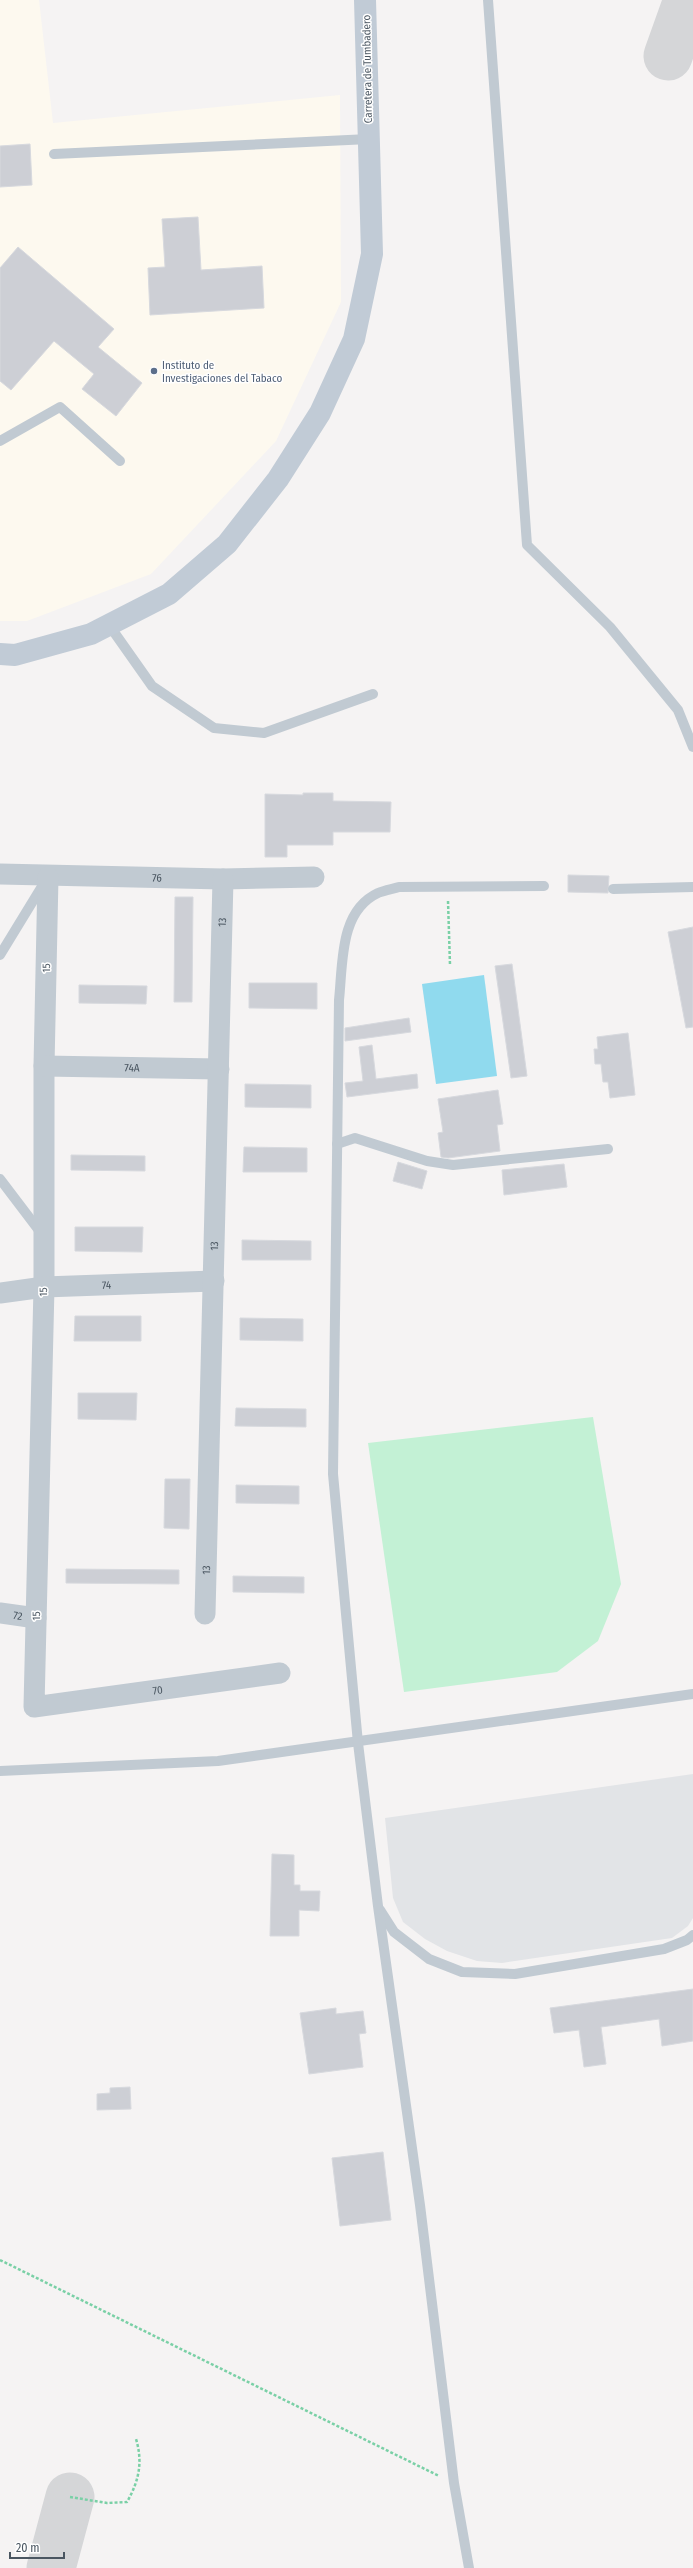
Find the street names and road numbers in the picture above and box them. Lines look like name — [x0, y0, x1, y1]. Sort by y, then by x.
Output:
street label: Carretera de Tumbadero — [360, 14, 375, 123]
street label: 76 — [152, 871, 162, 885]
street label: 13 — [216, 917, 229, 927]
street label: 15 — [40, 963, 53, 973]
street label: 74A — [124, 1061, 140, 1075]
street label: 13 — [208, 1241, 221, 1251]
street label: 74 — [102, 1279, 112, 1292]
street label: 15 — [37, 1287, 50, 1297]
street label: 13 — [200, 1565, 213, 1575]
street label: 72 — [12, 1609, 23, 1623]
street label: 15 — [30, 1611, 43, 1621]
street label: 70 — [152, 1683, 164, 1698]

